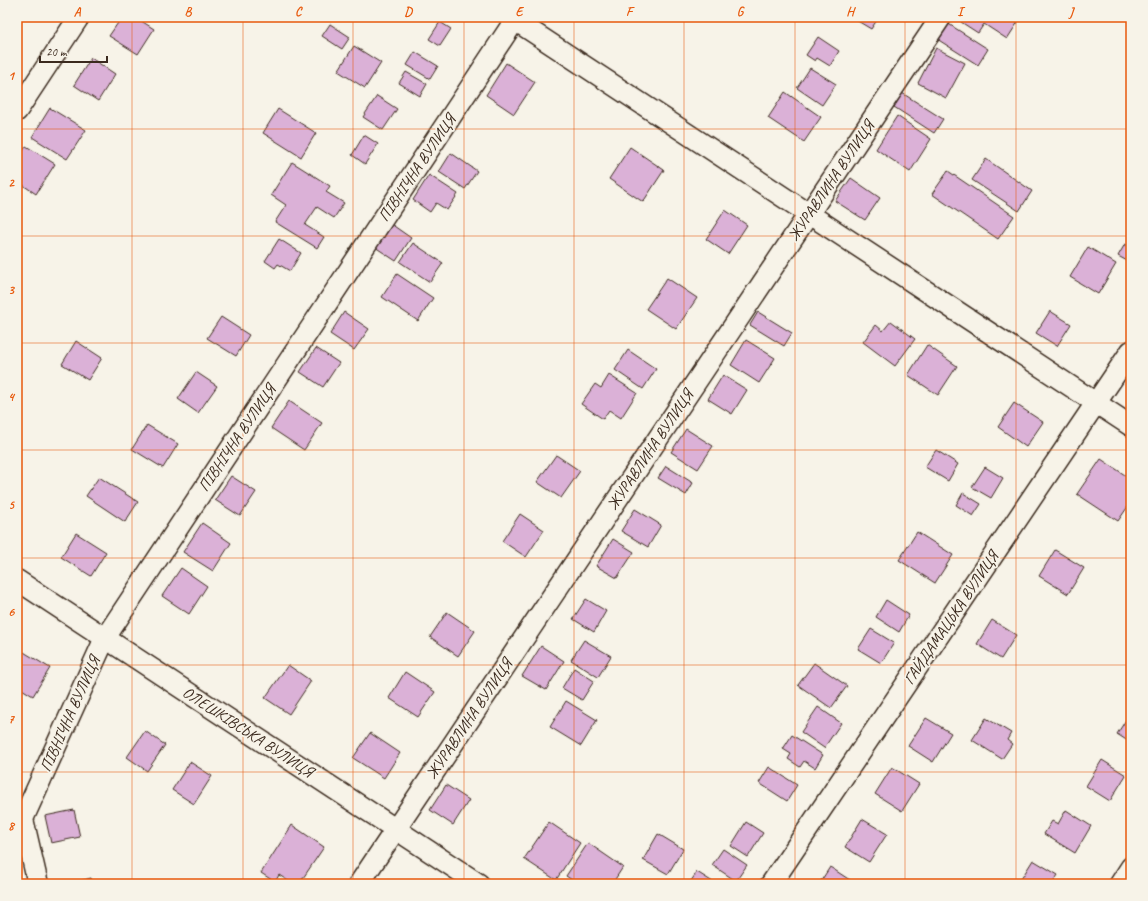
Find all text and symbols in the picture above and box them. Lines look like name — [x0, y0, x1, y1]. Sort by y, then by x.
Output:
text: A — [74, 4, 82, 20]
text: B — [185, 4, 193, 20]
text: C — [295, 4, 303, 20]
text: D — [404, 4, 413, 20]
text: E — [516, 4, 525, 20]
text: F — [626, 4, 635, 20]
text: G — [737, 4, 745, 20]
text: H — [846, 4, 856, 20]
text: I — [957, 4, 966, 20]
text: J — [1068, 4, 1075, 20]
scale bar — [40, 38, 107, 64]
text: 20 m — [46, 44, 68, 60]
text: 1 — [8, 68, 16, 84]
street label: ПІВНІЧНА ВУЛИЦЯ — [374, 109, 461, 225]
street label: ЖУРАВЛИНА ВУЛИЦЯ — [783, 115, 880, 245]
text: 2 — [8, 175, 15, 191]
text: 3 — [8, 282, 15, 298]
street label: ПІВНІЧНА ВУЛИЦЯ — [194, 379, 281, 495]
street label: ЖУРАВЛИНА ВУЛИЦЯ — [602, 384, 699, 514]
text: 4 — [8, 389, 16, 405]
text: 5 — [8, 497, 15, 513]
street label: ГАЙДАМАЦЬКА ВУЛИЦЯ — [899, 546, 1004, 688]
text: 6 — [8, 604, 15, 620]
street label: ПІВНІЧНА ВУЛИЦЯ — [36, 651, 105, 775]
street label: ЖУРАВЛИНА ВУЛИЦЯ — [421, 653, 518, 783]
street label: ОЛЕШКІВСЬКА ВУЛИЦЯ — [179, 682, 319, 783]
text: 7 — [8, 711, 15, 727]
text: 8 — [8, 818, 16, 834]

